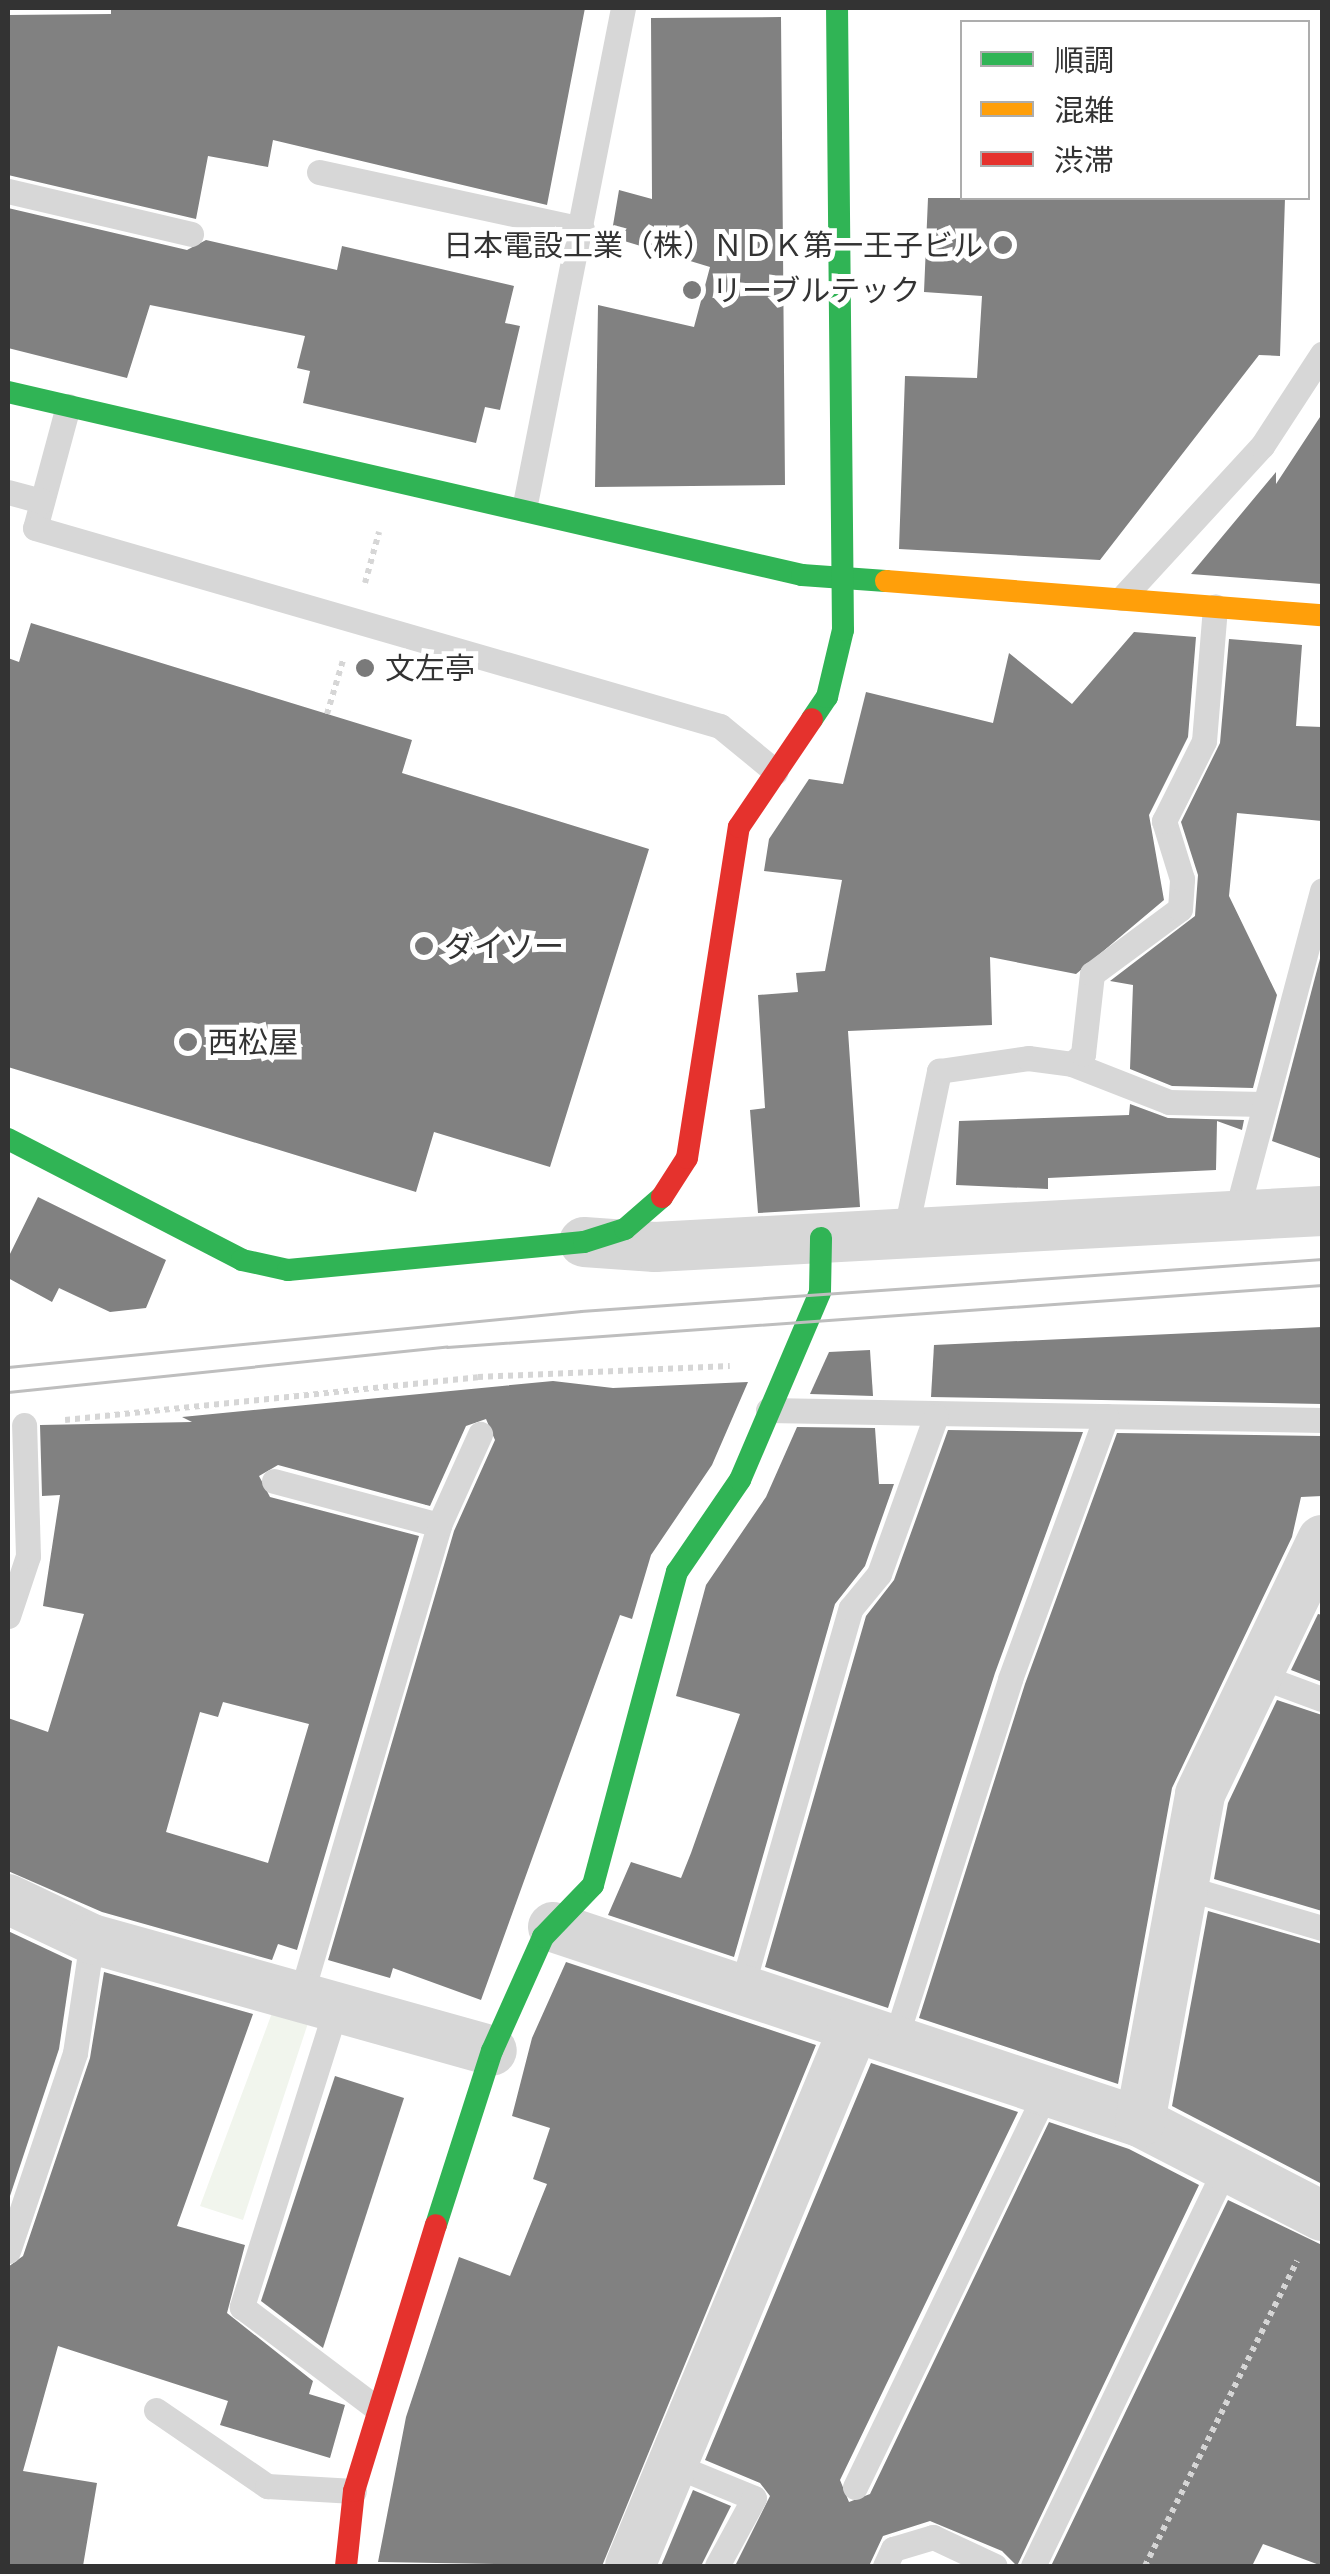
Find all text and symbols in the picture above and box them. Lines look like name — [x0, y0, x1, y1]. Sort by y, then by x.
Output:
legend — [960, 20, 1310, 200]
text: 順調 — [1054, 37, 1114, 83]
text: 混雑 — [1054, 87, 1114, 133]
text: 渋滞 — [1054, 137, 1114, 183]
place label: 日本電設工業（株）ＮＤＫ第一王子ビル — [443, 227, 983, 263]
marker: 日本電設工業（株）ＮＤＫ第一王子ビル — [992, 234, 1014, 256]
place label: リーブルテック — [712, 272, 922, 308]
marker: リーブルテック — [681, 279, 703, 301]
place label: 文左亭 — [385, 650, 475, 686]
marker: 文左亭 — [354, 657, 376, 679]
place label: ダイソー — [444, 928, 564, 964]
marker: ダイソー — [413, 935, 435, 957]
place label: 西松屋 — [208, 1024, 298, 1060]
marker: 西松屋 — [177, 1031, 199, 1053]

